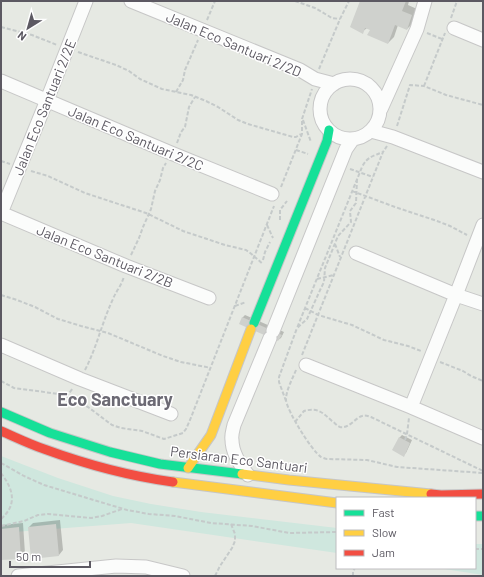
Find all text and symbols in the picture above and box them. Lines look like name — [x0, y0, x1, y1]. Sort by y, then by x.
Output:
north arrow — [8, 8, 48, 48]
street label: Jalan Eco Santuari 2/2D — [164, 8, 304, 80]
text: N — [15, 29, 29, 44]
street label: Jalan Eco Santuari 2/2E — [9, 36, 79, 178]
street label: Jalan Eco Santuari 2/2C — [66, 102, 206, 174]
street label: Jalan Eco Santuari 2/2B — [34, 221, 176, 291]
district label: Eco Sanctuary — [57, 388, 173, 410]
street label: Persiaran Eco Santuari — [169, 442, 309, 476]
legend — [336, 497, 476, 569]
text: Fast — [372, 505, 395, 519]
text: Slow — [372, 525, 397, 539]
scale bar — [10, 543, 90, 569]
text: Jam — [372, 545, 395, 559]
text: 50 m — [16, 549, 41, 563]

